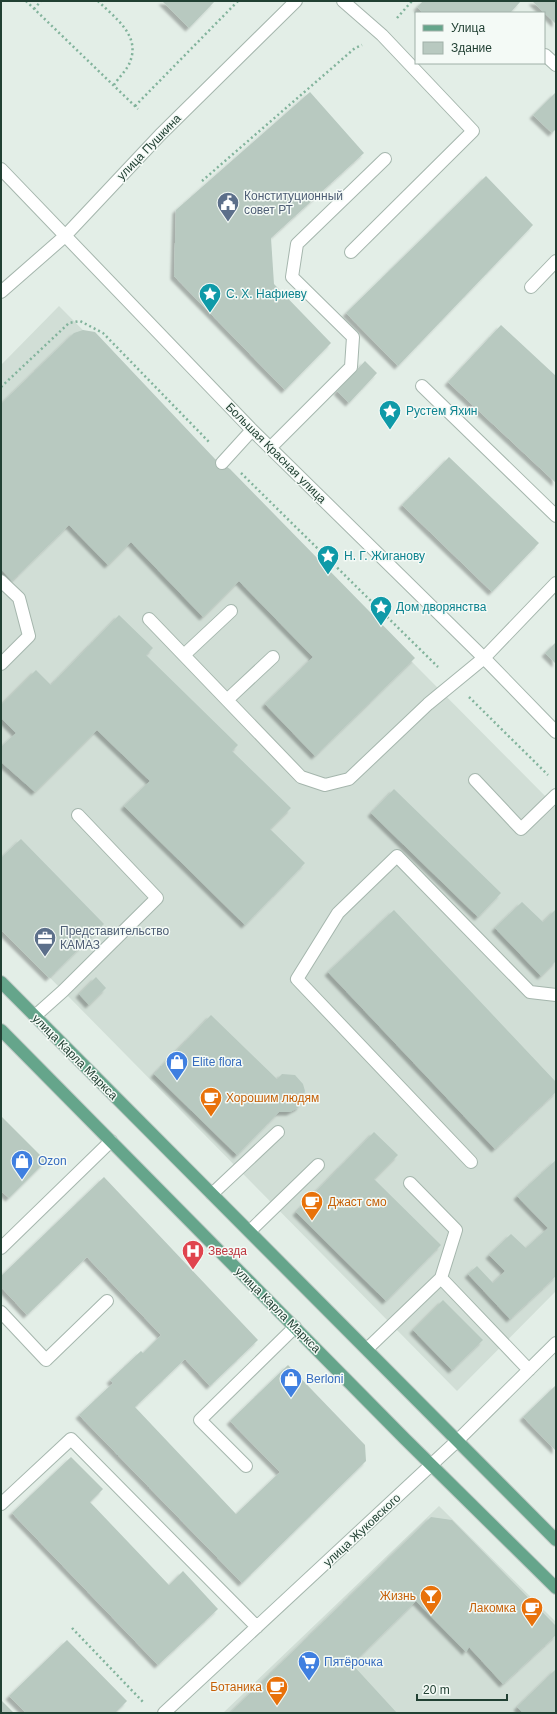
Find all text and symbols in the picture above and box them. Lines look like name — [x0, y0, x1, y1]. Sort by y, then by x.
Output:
legend — [415, 12, 545, 64]
text: Улица — [451, 21, 485, 35]
text: Здание — [451, 41, 492, 55]
street label: улица Пушкина — [114, 111, 184, 183]
place label: Конституционный совет РТ — [244, 189, 343, 217]
public building icon: Конституционный совет РТ — [215, 190, 241, 223]
place icon: С. Х. Нафиеву — [197, 281, 223, 314]
place label: С. Х. Нафиеву — [226, 287, 307, 301]
place icon: Рустем Яхин — [377, 398, 403, 431]
street label: Большая Красная улица — [223, 400, 329, 506]
place label: Рустем Яхин — [406, 404, 477, 418]
place icon: Н. Г. Жиганову — [315, 543, 341, 576]
place label: Н. Г. Жиганову — [344, 549, 425, 563]
place icon: Дом дворянства — [368, 594, 394, 627]
place label: Дом дворянства — [396, 600, 487, 614]
place label: Представительство КАМАЗ — [60, 924, 169, 952]
office icon: Представительство КАМАЗ — [32, 925, 58, 958]
street label: улица Карла Маркса — [29, 1011, 121, 1103]
shop icon: Elite flora — [164, 1049, 190, 1082]
place label: Elite flora — [192, 1055, 242, 1069]
cafe icon: Хорошим людям — [198, 1085, 224, 1118]
place label: Хорошим людям — [226, 1091, 319, 1105]
shop icon: Ozon — [9, 1148, 35, 1181]
place label: Ozon — [38, 1154, 67, 1168]
cafe icon: Джаст смо — [299, 1189, 325, 1222]
place label: Джаст смо — [328, 1195, 387, 1209]
hospital icon: Звезда — [180, 1238, 206, 1271]
place label: Звезда — [208, 1244, 247, 1258]
street label: улица Карла Маркса — [232, 1264, 324, 1356]
shop icon: Berloni — [278, 1366, 304, 1399]
place label: Berloni — [306, 1372, 343, 1386]
street label: улица Жуковского — [321, 1490, 404, 1569]
bar icon: Жизнь — [418, 1583, 444, 1616]
place label: Жизнь — [380, 1589, 416, 1603]
cafe icon: Лакомка — [519, 1595, 545, 1628]
place label: Лакомка — [469, 1601, 516, 1615]
supermarket icon: Пятёрочка — [296, 1649, 322, 1682]
place label: Пятёрочка — [324, 1655, 383, 1669]
cafe icon: Ботаника — [264, 1674, 290, 1707]
scale bar — [417, 1676, 507, 1702]
place label: Ботаника — [210, 1680, 262, 1694]
text: 20 m — [423, 1683, 450, 1697]

